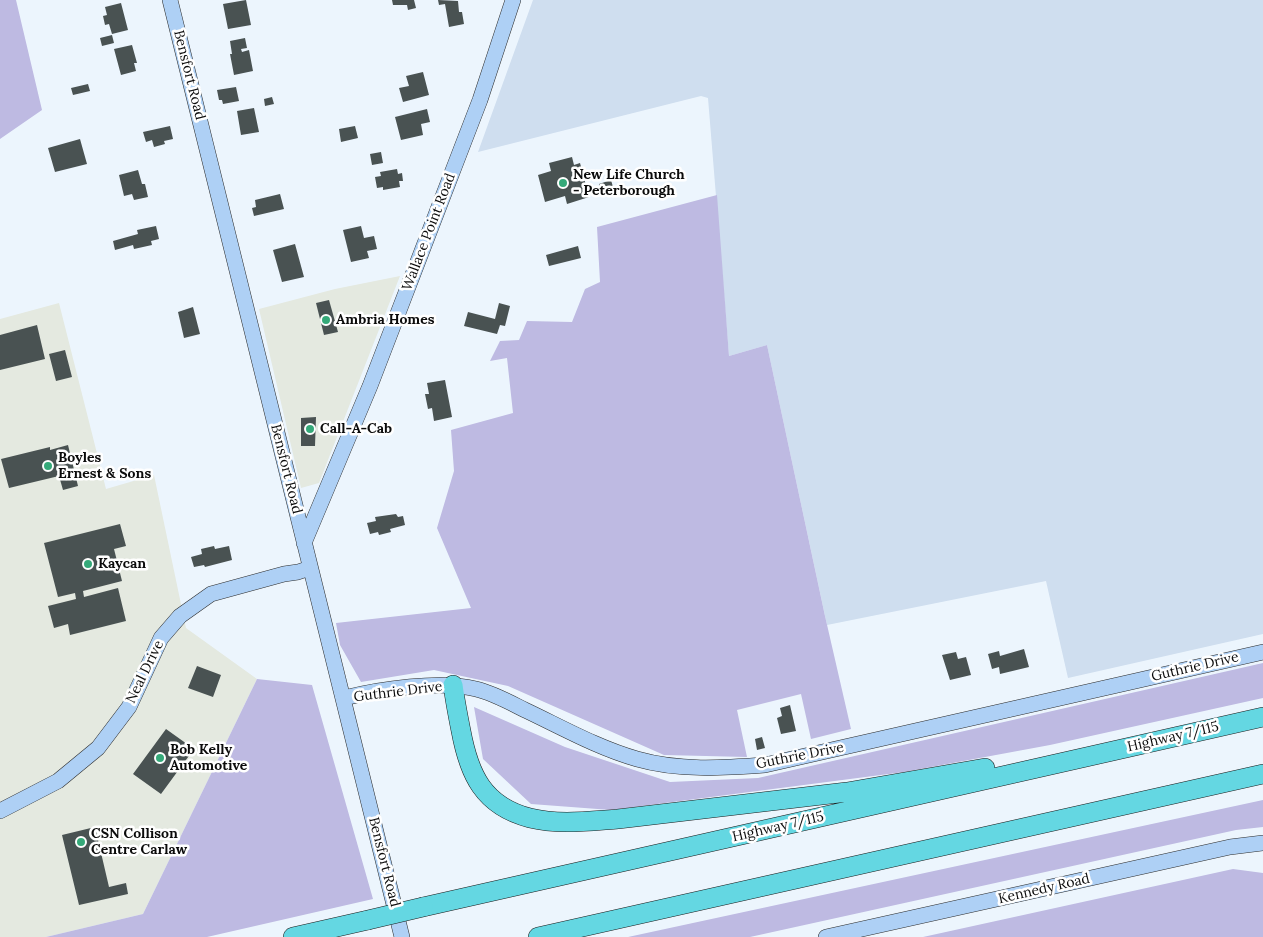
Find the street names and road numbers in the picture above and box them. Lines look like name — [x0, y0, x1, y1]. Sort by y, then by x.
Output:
street label: Bensfort Road — [170, 28, 208, 122]
street label: Wallace Point Road — [399, 171, 459, 293]
street label: Bensfort Road — [267, 422, 305, 516]
street label: Neal Drive — [123, 638, 167, 706]
street label: Guthrie Drive — [1150, 649, 1240, 685]
street label: Guthrie Drive — [353, 678, 443, 706]
street label: Highway 7/115 — [1126, 718, 1220, 756]
street label: Guthrie Drive — [755, 739, 845, 773]
street label: Highway 7/115 — [731, 808, 825, 846]
street label: Bensfort Road — [365, 815, 403, 909]
street label: Kennedy Road — [997, 870, 1091, 908]

